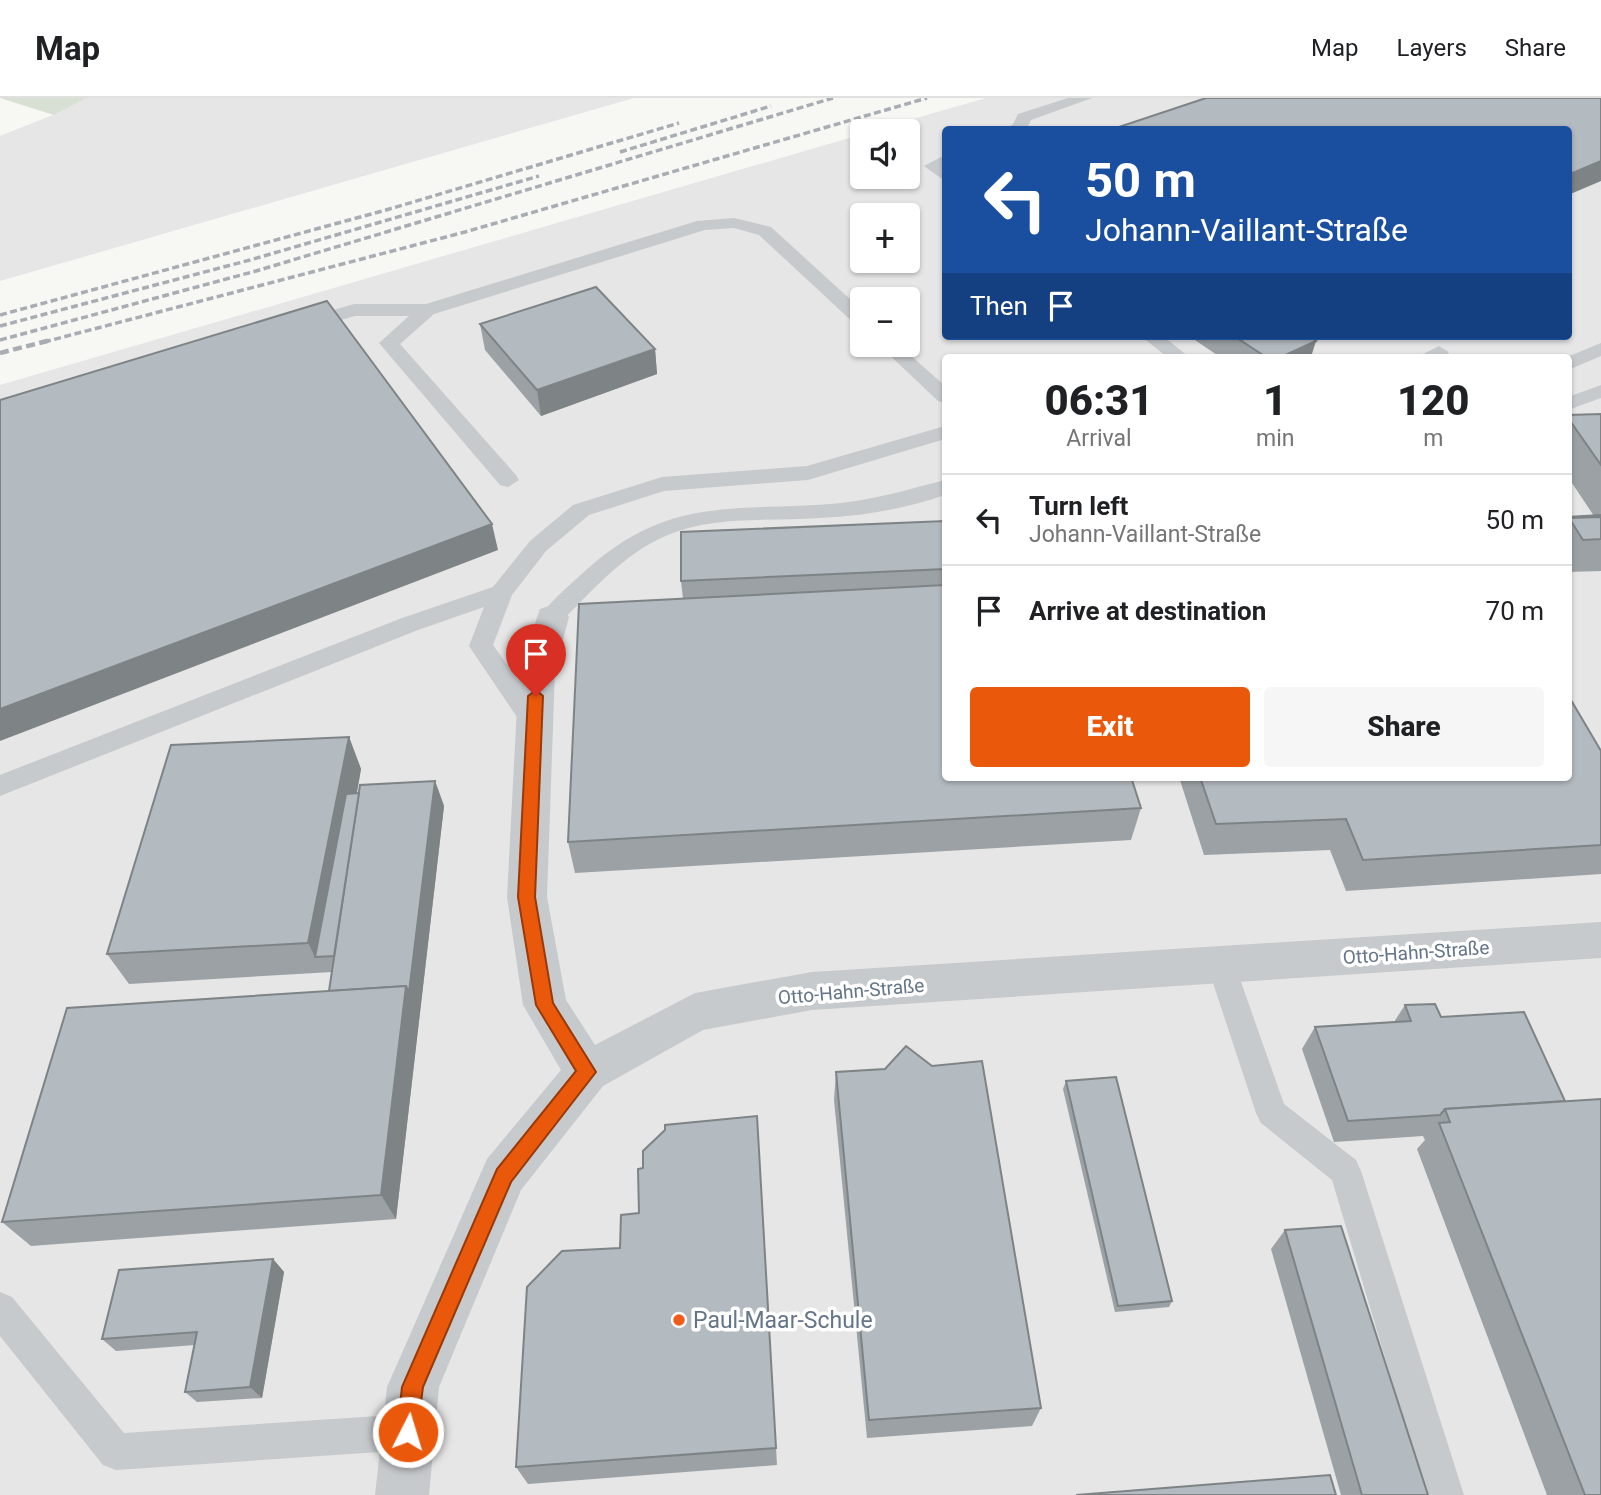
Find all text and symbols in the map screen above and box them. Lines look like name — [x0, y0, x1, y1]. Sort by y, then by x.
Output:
text: Map — [35, 29, 100, 68]
text: Map — [1311, 34, 1359, 62]
text: Layers — [1397, 34, 1467, 62]
text: Share — [1505, 34, 1566, 62]
map controls — [850, 119, 920, 357]
button: sound — [850, 119, 920, 189]
text: 50 m — [1085, 152, 1196, 209]
icon: left — [970, 154, 1061, 245]
button: + — [850, 203, 920, 273]
text: Johann-Vaillant-Straße — [1085, 211, 1408, 249]
button: − — [850, 287, 920, 357]
icon: arrive — [1042, 287, 1080, 325]
text: Then — [970, 291, 1028, 321]
text: 06:31 — [1044, 376, 1154, 425]
text: 1 — [1263, 376, 1287, 425]
text: 120 — [1397, 376, 1470, 425]
text: Arrival — [1066, 425, 1132, 452]
text: min — [1256, 425, 1294, 452]
text: m — [1423, 425, 1443, 452]
text: Turn left — [1029, 491, 1128, 521]
icon: left — [970, 501, 1008, 539]
text: 50 m — [1486, 505, 1544, 535]
text: Johann-Vaillant-Straße — [1029, 521, 1261, 548]
icon: arrive — [970, 592, 1008, 630]
text: Arrive at destination — [1029, 596, 1266, 626]
text: 70 m — [1486, 596, 1544, 626]
pin — [506, 624, 566, 696]
icon: arrive — [517, 635, 555, 673]
button: Exit — [970, 687, 1250, 767]
button: Share — [1264, 687, 1544, 767]
street label: Otto-Hahn-Straße — [1342, 936, 1490, 969]
street label: Otto-Hahn-Straße — [777, 974, 925, 1009]
place label: Paul-Maar-Schule — [693, 1307, 873, 1334]
marker: Paul-Maar-Schule — [671, 1312, 687, 1328]
position arrow — [371, 1395, 445, 1469]

